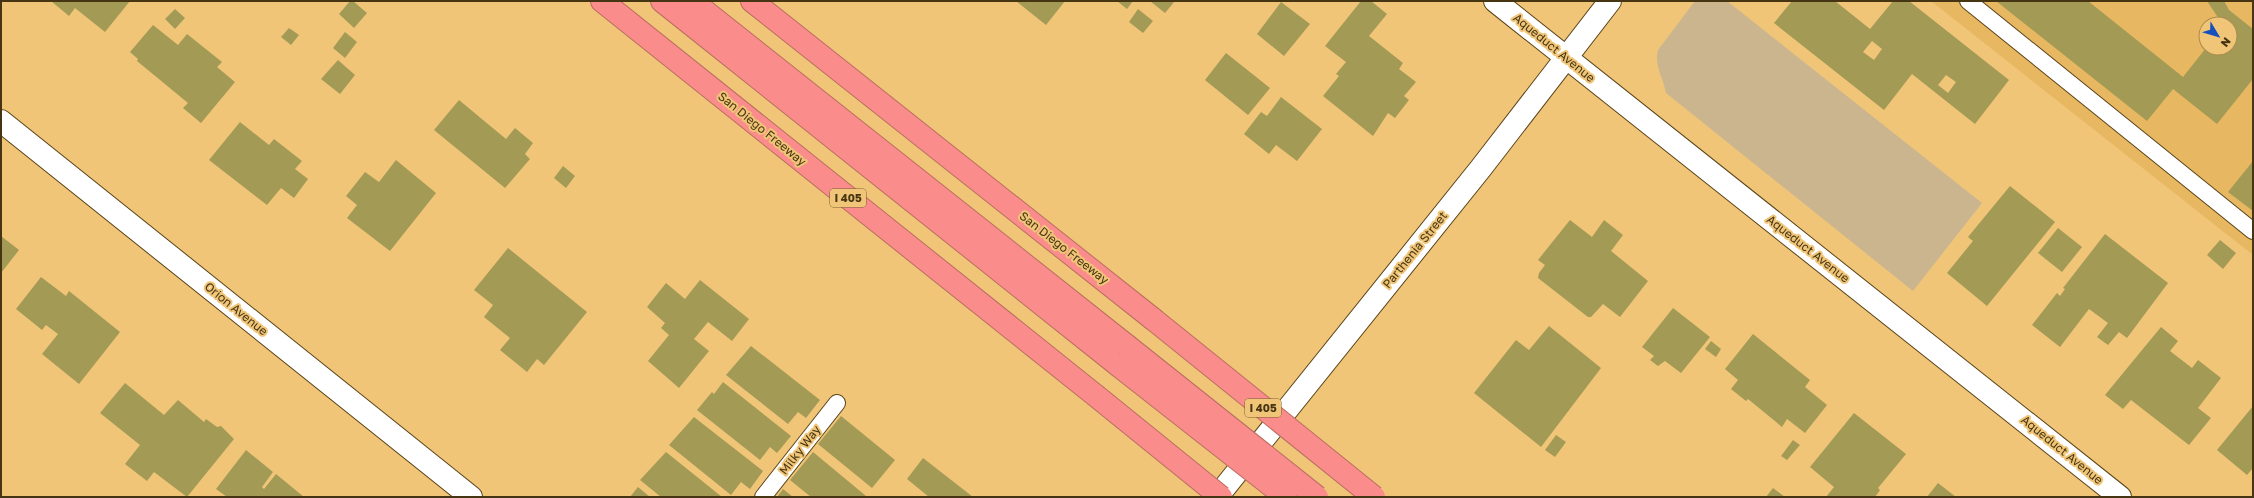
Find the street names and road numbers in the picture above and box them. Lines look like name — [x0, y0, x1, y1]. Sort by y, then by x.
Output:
street label: Aqueduct Avenue — [1510, 10, 1598, 85]
street label: San Diego Freeway — [715, 88, 810, 169]
road number: I 405 — [830, 189, 866, 207]
street label: San Diego Freeway — [1017, 208, 1112, 287]
street label: Parthenia Street — [1379, 208, 1450, 291]
street label: Aqueduct Avenue — [1764, 212, 1853, 286]
street label: Orion Avenue — [202, 279, 271, 339]
road number: I 405 — [1245, 399, 1281, 417]
street label: Aqueduct Avenue — [2018, 412, 2106, 487]
street label: Milky Way — [776, 422, 824, 477]

